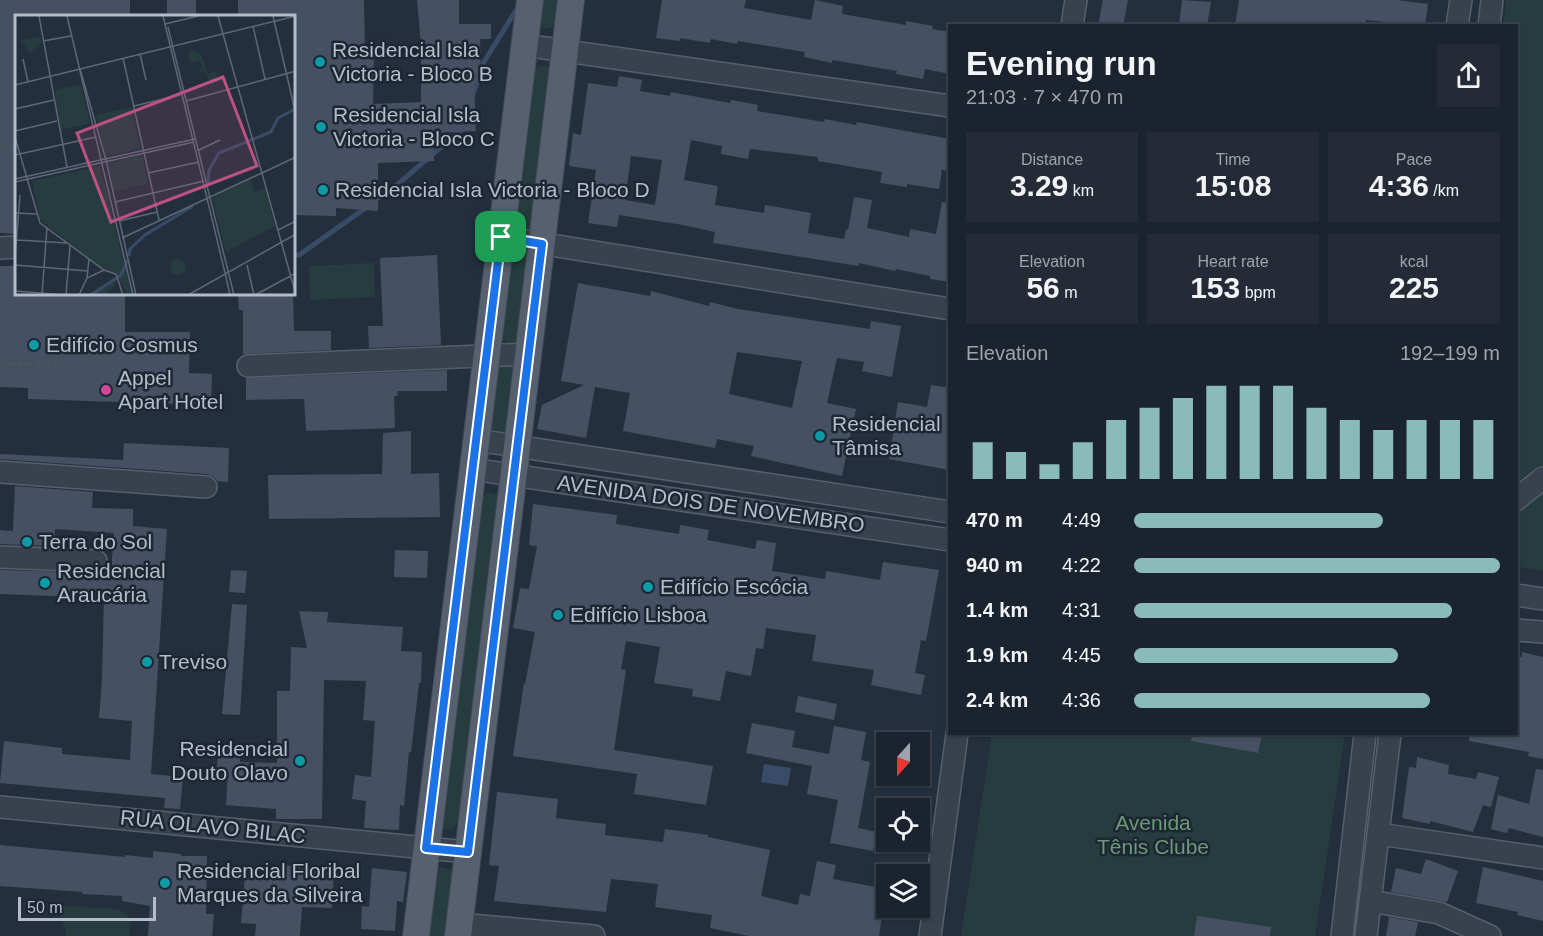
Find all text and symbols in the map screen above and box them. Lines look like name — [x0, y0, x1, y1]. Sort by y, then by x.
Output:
inset map — [15, 15, 296, 296]
place label: Residencial Isla Victoria - Bloco B — [332, 38, 493, 85]
button: share — [1437, 44, 1500, 107]
text: Evening run — [966, 45, 1157, 82]
marker: Residencial Isla Victoria - Bloco B — [313, 55, 327, 69]
text: 21:03 · 7 × 470 m — [966, 86, 1123, 108]
place label: Residencial Isla Victoria - Bloco C — [333, 103, 495, 150]
marker: Residencial Isla Victoria - Bloco C — [314, 120, 328, 134]
text: Distance — [1021, 151, 1083, 168]
text: Time — [1216, 151, 1250, 168]
text: Pace — [1396, 151, 1432, 168]
text: 3.29 — [1010, 169, 1068, 202]
text: 15:08 — [1195, 169, 1271, 202]
text: 4:36 — [1369, 169, 1429, 202]
place label: Residencial Isla Victoria - Bloco D — [335, 178, 650, 201]
text: km — [1068, 182, 1094, 199]
text: /km — [1429, 182, 1459, 199]
marker: Residencial Isla Victoria - Bloco D — [316, 183, 330, 197]
pin — [475, 211, 526, 262]
icon: arrive — [484, 220, 517, 253]
text: Elevation — [1019, 253, 1085, 270]
text: Heart rate — [1197, 253, 1269, 270]
text: kcal — [1400, 253, 1428, 270]
text: 56 — [1026, 271, 1060, 304]
text: 153 — [1190, 271, 1240, 304]
text: 225 — [1389, 271, 1439, 304]
text: m — [1060, 284, 1078, 301]
text: bpm — [1240, 284, 1276, 301]
place label: Edifício Cosmus — [46, 333, 198, 356]
marker: Edifício Cosmus — [27, 338, 41, 352]
text: Elevation — [966, 342, 1048, 364]
text: 192–199 m — [1400, 342, 1500, 364]
place label: Appel Apart Hotel — [118, 366, 223, 413]
marker: Appel Apart Hotel — [99, 383, 113, 397]
place label: Residencial Tâmisa — [832, 412, 941, 459]
marker: Residencial Tâmisa — [813, 429, 827, 443]
street label: AVENIDA DOIS DE NOVEMBRO — [556, 471, 866, 536]
text: 470 m — [966, 509, 1023, 531]
text: 4:49 — [1062, 509, 1101, 531]
place label: Terra do Sol — [39, 530, 152, 553]
marker: Terra do Sol — [20, 535, 34, 549]
text: 940 m — [966, 554, 1023, 576]
text: 4:22 — [1062, 554, 1101, 576]
place label: Residencial Araucária — [57, 559, 166, 606]
place label: Edifício Escócia — [660, 575, 809, 598]
marker: Residencial Araucária — [38, 576, 52, 590]
marker: Edifício Escócia — [641, 580, 655, 594]
text: 1.4 km — [966, 599, 1028, 621]
text: 4:31 — [1062, 599, 1101, 621]
place label: Edifício Lisboa — [570, 603, 707, 626]
marker: Edifício Lisboa — [551, 608, 565, 622]
text: 1.9 km — [966, 644, 1028, 666]
text: 4:45 — [1062, 644, 1101, 666]
place label: Treviso — [159, 650, 227, 673]
marker: Treviso — [140, 655, 154, 669]
text: 2.4 km — [966, 689, 1028, 711]
text: 4:36 — [1062, 689, 1101, 711]
north arrow — [876, 732, 930, 786]
map controls — [876, 732, 930, 918]
place label: Residencial Douto Olavo — [171, 737, 288, 784]
marker: Residencial Douto Olavo — [293, 754, 307, 768]
button: locate — [876, 798, 930, 852]
street label: RUA OLAVO BILAC — [119, 805, 307, 848]
park label: Avenida Tênis Clube — [1097, 811, 1209, 858]
place label: Residencial Floribal Marques da Silveira — [177, 859, 363, 906]
button: layers — [876, 864, 930, 918]
marker: Residencial Floribal Marques da Silveira — [158, 876, 172, 890]
scale bar — [18, 894, 156, 922]
text: 50 m — [27, 899, 63, 916]

